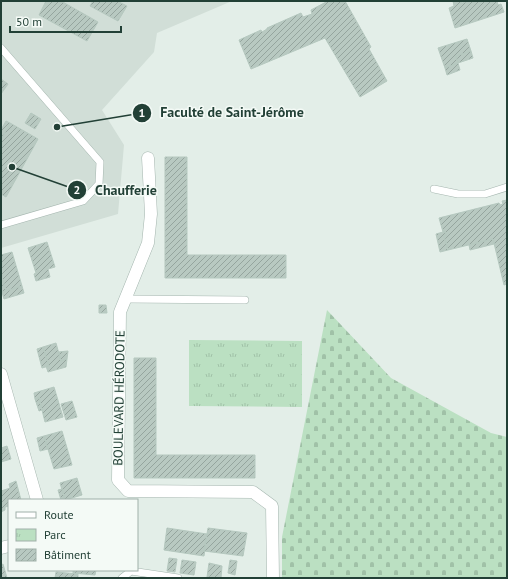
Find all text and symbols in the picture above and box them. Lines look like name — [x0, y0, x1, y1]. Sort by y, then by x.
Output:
scale bar — [10, 8, 121, 34]
text: 50 m — [16, 14, 42, 29]
callout: Faculté de Saint-Jérôme — [132, 100, 312, 126]
text: Faculté de Saint-Jérôme — [160, 103, 304, 121]
text: 1 — [139, 105, 145, 120]
callout: Chaufferie — [67, 177, 165, 203]
text: Chaufferie — [95, 181, 157, 199]
text: 2 — [74, 182, 80, 197]
street label: BOULEVARD HÉRODOTE — [109, 330, 129, 466]
legend — [8, 499, 138, 571]
text: Route — [44, 507, 74, 522]
text: Parc — [44, 527, 66, 542]
text: Bâtiment — [44, 547, 91, 562]

